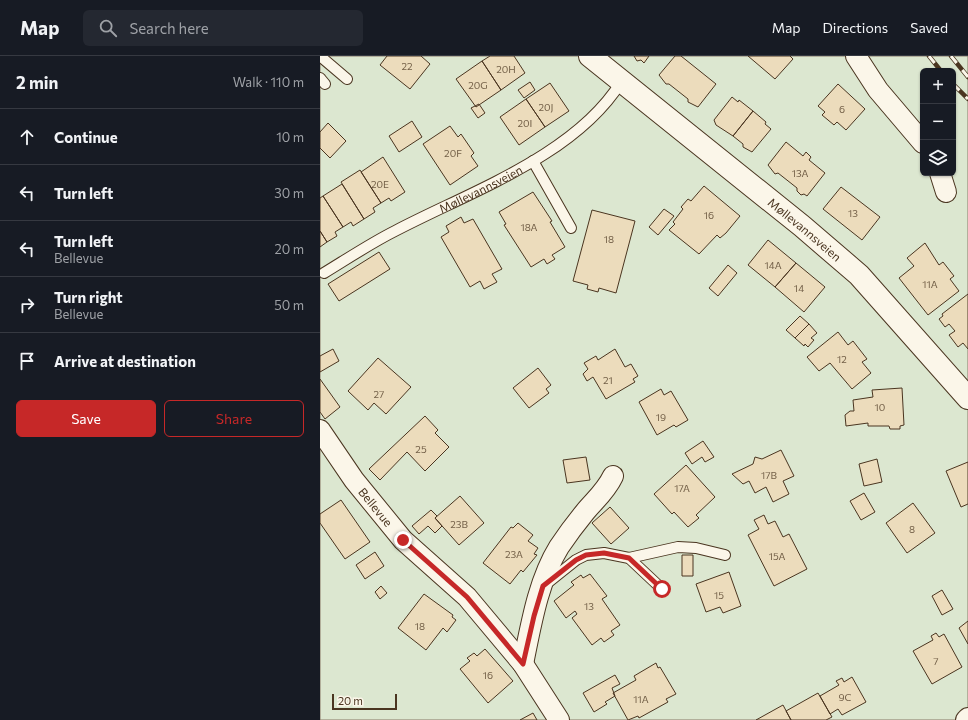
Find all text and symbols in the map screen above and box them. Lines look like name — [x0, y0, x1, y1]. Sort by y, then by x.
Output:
search box — [83, 10, 363, 46]
text: Map — [20, 16, 59, 39]
icon: search — [97, 17, 119, 39]
text: Search here — [129, 19, 209, 37]
text: Map — [772, 19, 801, 36]
text: Directions — [823, 19, 888, 36]
text: Saved — [910, 19, 948, 36]
house number: 22 — [401, 60, 413, 72]
house number: 20H — [496, 63, 516, 75]
map controls — [920, 68, 956, 176]
button: + — [920, 68, 956, 104]
text: 2 min — [16, 72, 58, 93]
text: Walk · 110 m — [233, 74, 304, 90]
house number: 20G — [468, 79, 488, 91]
house number: 20J — [539, 101, 553, 113]
house number: 6 — [839, 103, 845, 115]
button: − — [920, 104, 956, 140]
house number: 20I — [518, 117, 532, 129]
icon: ahead — [16, 126, 38, 148]
text: Continue — [54, 128, 118, 146]
text: 10 m — [276, 129, 304, 145]
button: layers — [920, 140, 956, 176]
house number: 20F — [444, 147, 462, 159]
street label: Møllevannsveien — [437, 162, 525, 215]
house number: 13A — [792, 167, 808, 179]
house number: 20E — [371, 178, 389, 190]
icon: left — [16, 182, 38, 204]
text: Turn left — [54, 184, 113, 202]
text: 30 m — [274, 185, 304, 201]
street label: Møllevannsveien — [765, 195, 844, 264]
house number: 13 — [848, 207, 858, 219]
house number: 16 — [704, 209, 714, 221]
house number: 18A — [520, 221, 538, 233]
text: Turn left — [54, 232, 113, 250]
house number: 18 — [604, 233, 614, 245]
icon: left — [16, 238, 38, 260]
text: 20 m — [275, 241, 304, 257]
text: Bellevue — [54, 250, 103, 266]
house number: 14A — [764, 259, 782, 271]
house number: 11A — [922, 278, 938, 290]
house number: 14 — [794, 282, 804, 294]
text: Turn right — [54, 288, 123, 306]
icon: right — [16, 294, 38, 316]
text: 50 m — [274, 297, 304, 313]
text: Bellevue — [54, 306, 103, 322]
icon: arrive — [16, 350, 38, 372]
text: Arrive at destination — [54, 352, 196, 370]
house number: 12 — [837, 353, 847, 365]
house number: 21 — [603, 374, 613, 386]
house number: 27 — [374, 388, 384, 400]
button: Save — [16, 400, 156, 437]
button: Share — [164, 400, 304, 437]
house number: 10 — [875, 401, 885, 413]
house number: 19 — [656, 411, 666, 423]
house number: 25 — [415, 443, 427, 455]
house number: 17B — [761, 469, 778, 481]
house number: 17A — [674, 482, 690, 494]
street label: Bellevue — [356, 485, 396, 529]
house number: 23B — [450, 518, 468, 530]
house number: 8 — [909, 523, 915, 535]
route end — [394, 531, 412, 549]
house number: 23A — [505, 548, 523, 560]
house number: 15A — [769, 550, 785, 562]
route start — [653, 580, 671, 598]
house number: 15 — [714, 589, 724, 601]
house number: 13 — [584, 600, 594, 612]
house number: 18 — [415, 620, 425, 632]
house number: 7 — [933, 655, 939, 667]
house number: 16 — [483, 669, 493, 681]
house number: 9C — [839, 691, 852, 703]
scale bar — [332, 692, 397, 711]
house number: 11A — [633, 693, 649, 705]
text: 20 m — [338, 694, 363, 707]

